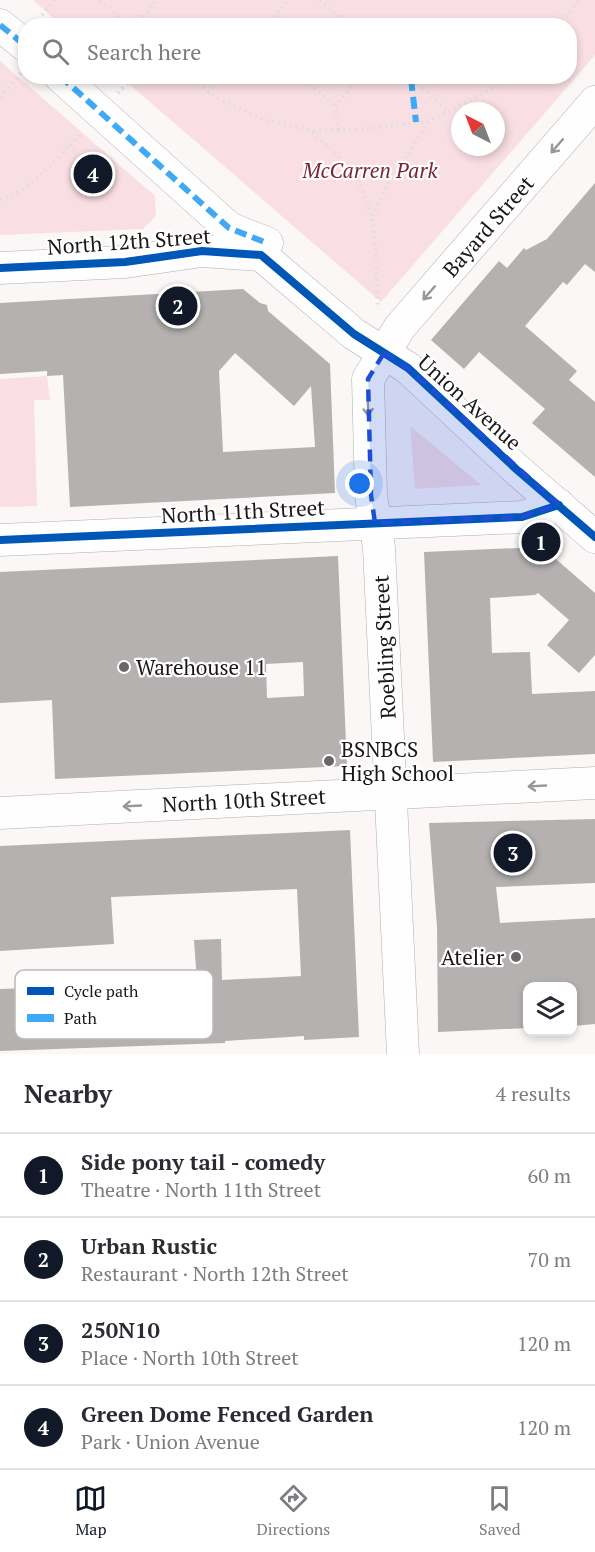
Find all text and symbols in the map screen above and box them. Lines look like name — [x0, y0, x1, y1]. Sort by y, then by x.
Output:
search box — [18, 18, 577, 84]
icon: search — [39, 35, 72, 68]
text: Search here — [87, 37, 201, 66]
north arrow — [451, 102, 505, 156]
one-way arrow — [550, 138, 564, 153]
pin: 4 — [74, 152, 112, 196]
park label: McCarren Park — [301, 156, 438, 184]
street label: Bayard Street — [436, 169, 540, 283]
street label: North 12th Street — [46, 221, 212, 261]
pin: 2 — [158, 284, 198, 328]
one-way arrow — [422, 285, 436, 300]
street label: Union Avenue — [412, 348, 528, 456]
one-way arrow — [363, 396, 374, 416]
your location — [345, 469, 374, 498]
street label: North 11th Street — [160, 493, 326, 529]
pin: 1 — [522, 520, 560, 564]
street label: Roebling Street — [366, 574, 402, 720]
place label: Warehouse 11 — [136, 653, 267, 681]
marker: Warehouse 11 — [117, 660, 131, 674]
place label: BSNBCS High School — [341, 735, 454, 787]
marker: BSNBCS High School — [322, 754, 336, 768]
one-way arrow — [527, 780, 547, 791]
street label: North 10th Street — [161, 782, 327, 818]
one-way arrow — [123, 801, 143, 812]
pin: 3 — [494, 830, 532, 876]
place label: Atelier — [441, 943, 504, 971]
marker: Atelier — [509, 950, 523, 964]
legend — [15, 970, 213, 1039]
text: Cycle path — [64, 980, 139, 1002]
map controls — [523, 982, 577, 1036]
button: layers — [523, 982, 577, 1036]
text: Path — [64, 1007, 98, 1029]
text: Nearby — [24, 1076, 112, 1110]
text: 4 results — [496, 1080, 571, 1107]
text: Side pony tail - comedy — [81, 1147, 325, 1176]
text: 1 — [38, 1162, 49, 1189]
text: 60 m — [528, 1162, 571, 1189]
text: Theatre · North 11th Street — [81, 1176, 321, 1203]
text: Urban Rustic — [81, 1231, 217, 1260]
text: 2 — [38, 1246, 49, 1273]
text: 70 m — [528, 1246, 571, 1273]
text: Restaurant · North 12th Street — [81, 1260, 349, 1287]
text: 250N10 — [81, 1315, 160, 1344]
text: 3 — [38, 1330, 49, 1357]
text: 120 m — [517, 1330, 571, 1357]
text: Place · North 10th Street — [81, 1344, 299, 1371]
text: Green Dome Fenced Garden — [81, 1399, 374, 1428]
text: 4 — [38, 1414, 49, 1441]
text: 120 m — [517, 1414, 571, 1441]
text: Park · Union Avenue — [81, 1428, 260, 1455]
tab: Map — [74, 1482, 107, 1540]
tab: Directions — [256, 1482, 330, 1540]
tab: Saved — [479, 1482, 521, 1540]

